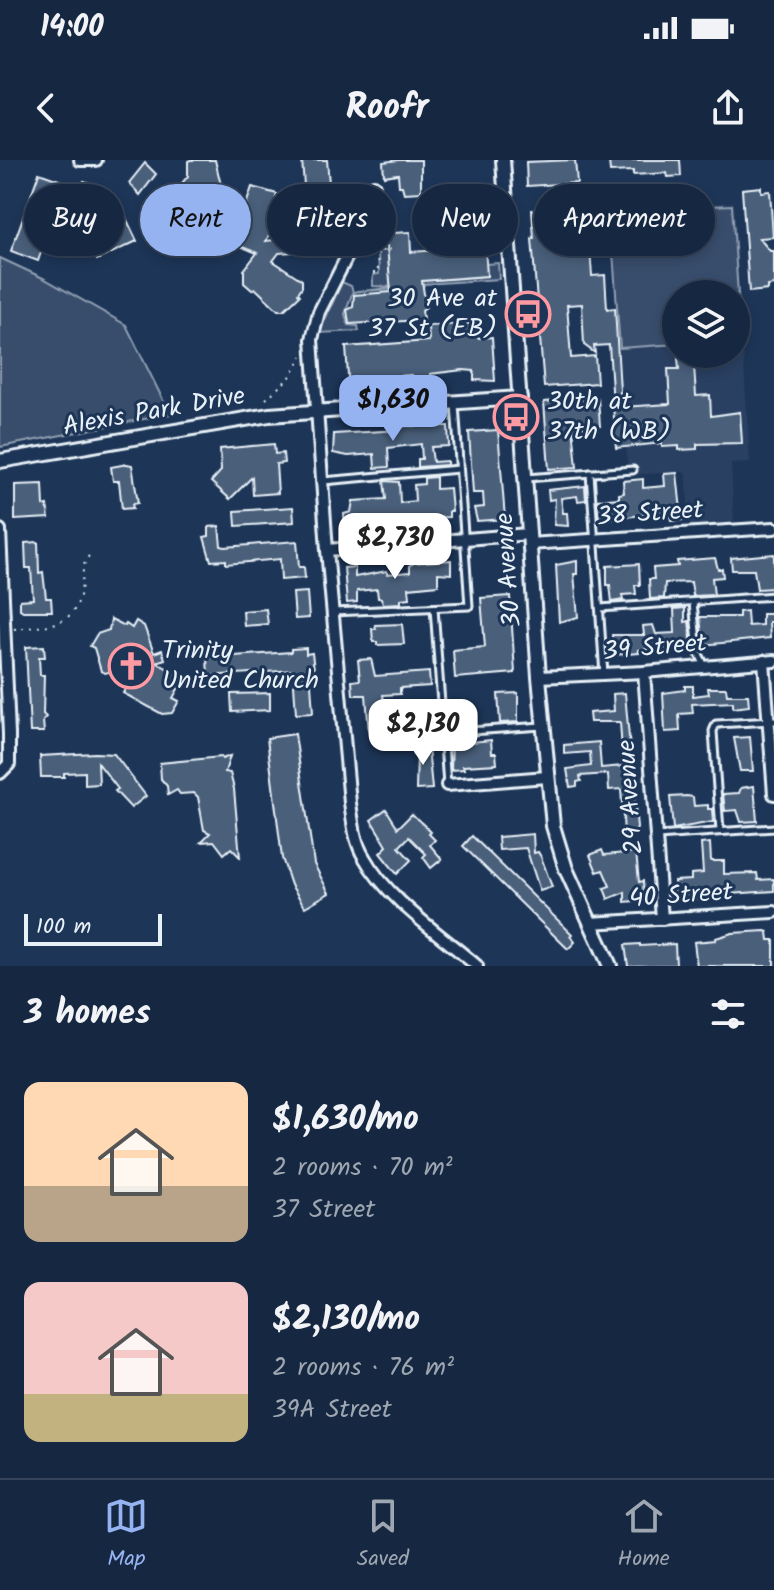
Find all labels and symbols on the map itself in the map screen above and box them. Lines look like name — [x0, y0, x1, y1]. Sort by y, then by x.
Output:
place label: 30 Ave at 37 St (EB) — [368, 278, 498, 350]
bus stop icon: 30 Ave at 37 St (EB) — [504, 290, 552, 338]
street label: Alexis Park Drive — [60, 375, 249, 449]
pin: $1,630 — [328, 375, 458, 443]
place label: 30th at 37th (WB) — [547, 381, 671, 453]
bus stop icon: 30th at 37th (WB) — [492, 393, 540, 441]
street label: 38 Street — [595, 489, 706, 539]
street label: 30 Avenue — [484, 511, 534, 629]
pin: $2,730 — [330, 513, 460, 581]
street label: 39 Street — [601, 622, 710, 673]
place label: Trinity United Church — [162, 630, 319, 702]
church icon: Trinity United Church — [107, 642, 155, 690]
pin: $2,130 — [358, 699, 488, 767]
street label: 29 Avenue — [606, 738, 656, 856]
street label: 40 Street — [628, 871, 735, 921]
scale bar — [24, 910, 162, 946]

